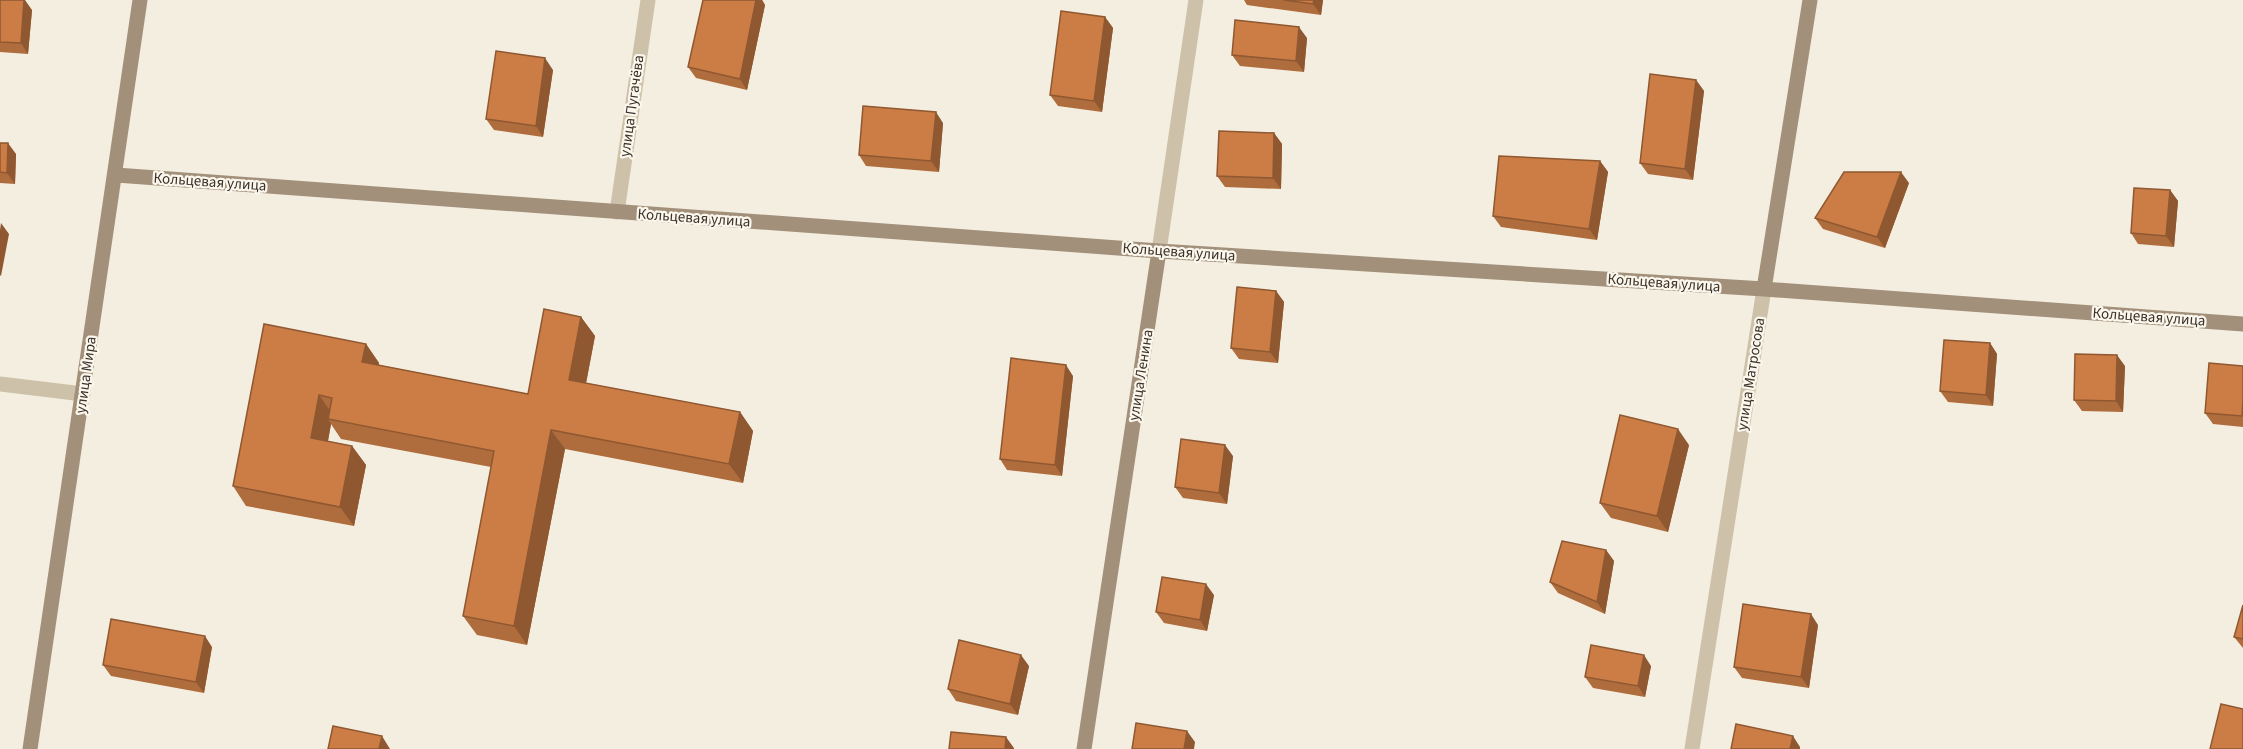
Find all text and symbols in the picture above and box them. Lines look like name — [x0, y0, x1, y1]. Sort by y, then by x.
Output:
street label: улица Пугачёва — [614, 54, 650, 158]
street label: Кольцевая улица — [153, 168, 267, 196]
street label: Кольцевая улица — [637, 204, 751, 232]
street label: Кольцевая улица — [1122, 238, 1236, 266]
street label: Кольцевая улица — [1607, 269, 1721, 297]
street label: Кольцевая улица — [2092, 303, 2206, 331]
street label: улица Матросова — [1732, 316, 1770, 432]
street label: улица Ленина — [1123, 328, 1159, 422]
street label: улица Мира — [70, 335, 102, 415]

